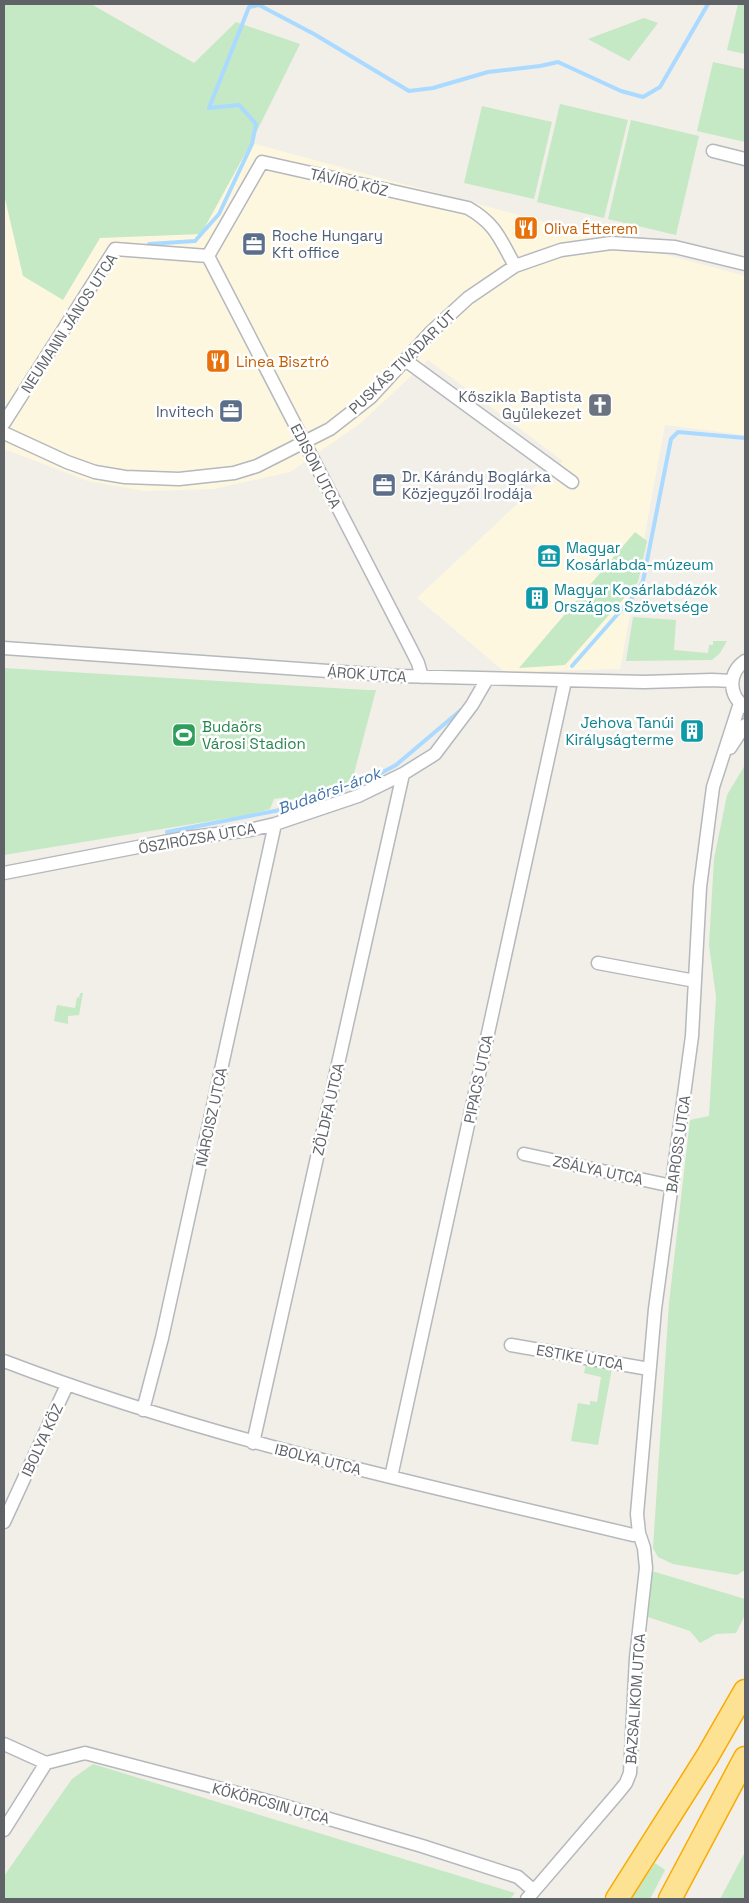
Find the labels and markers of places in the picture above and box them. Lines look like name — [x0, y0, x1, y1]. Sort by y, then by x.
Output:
restaurant icon: Oliva Étterem — [513, 215, 539, 241]
place label: Oliva Étterem — [544, 219, 638, 238]
place label: Roche Hungary Kft office — [272, 226, 383, 262]
office icon: Roche Hungary Kft office — [241, 231, 267, 257]
restaurant icon: Linea Bisztró — [205, 348, 231, 374]
place label: Linea Bisztró — [236, 352, 329, 371]
place label: Kőszikla Baptista Gyülekezet — [459, 387, 582, 423]
church icon: Kőszikla Baptista Gyülekezet — [587, 392, 613, 418]
office icon: Invitech — [218, 398, 244, 424]
place label: Invitech — [156, 402, 214, 421]
place label: Dr. Kárándy Boglárka Közjegyzői Irodája — [402, 467, 551, 503]
office icon: Dr. Kárándy Boglárka Közjegyzői Irodája — [371, 472, 397, 498]
place label: Magyar Kosárlabda-múzeum — [566, 538, 714, 574]
museum icon: Magyar Kosárlabda-múzeum — [536, 543, 562, 569]
place label: Magyar Kosárlabdázók Országos Szövetsége — [554, 580, 718, 616]
building icon: Magyar Kosárlabdázók Országos Szövetsége — [524, 585, 550, 611]
place label: Jehova Tanúi Királyságterme — [565, 713, 674, 749]
place label: Budaörs Városi Stadion — [202, 717, 306, 753]
building icon: Jehova Tanúi Királyságterme — [679, 718, 705, 744]
sports icon: Budaörs Városi Stadion — [171, 722, 197, 748]

